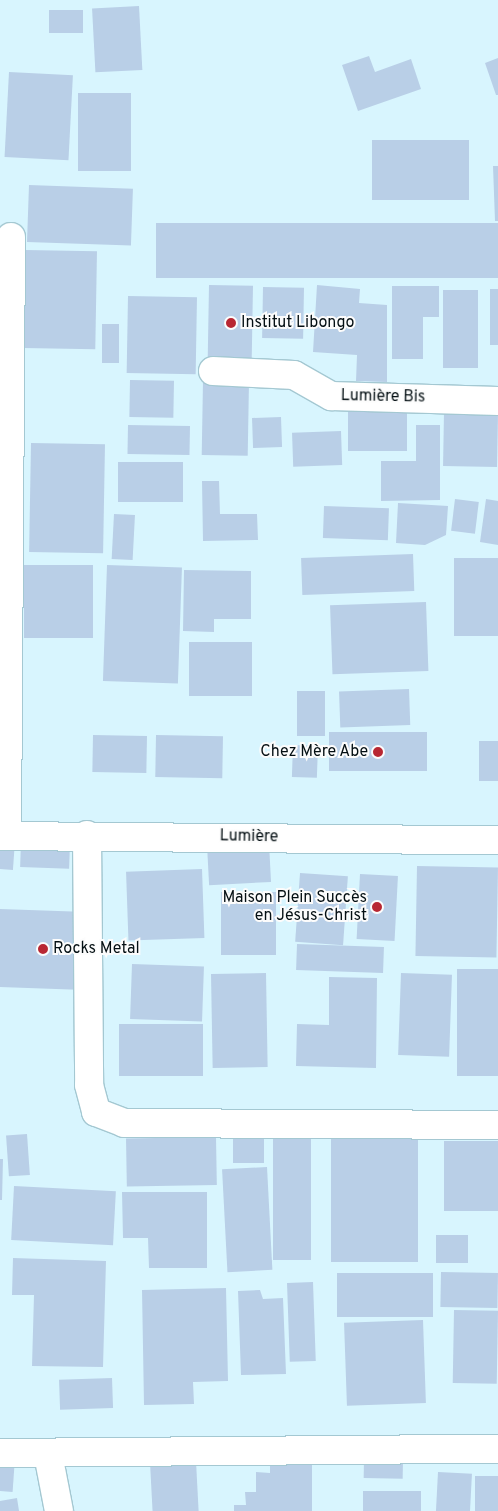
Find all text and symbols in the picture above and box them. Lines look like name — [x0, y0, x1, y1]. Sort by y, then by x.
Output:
place label: Institut Libongo — [241, 313, 354, 333]
marker: Institut Libongo — [225, 317, 237, 329]
street label: Lumière Bis — [341, 387, 425, 407]
place label: Chez Mère Abe — [260, 742, 368, 762]
marker: Chez Mère Abe — [372, 746, 384, 758]
street label: Lumière — [219, 827, 279, 847]
place label: Maison Plein Succès en Jésus-Christ — [223, 888, 367, 926]
marker: Maison Plein Succès en Jésus-Christ — [371, 901, 383, 913]
place label: Rocks Metal — [53, 939, 140, 959]
marker: Rocks Metal — [37, 943, 49, 955]

